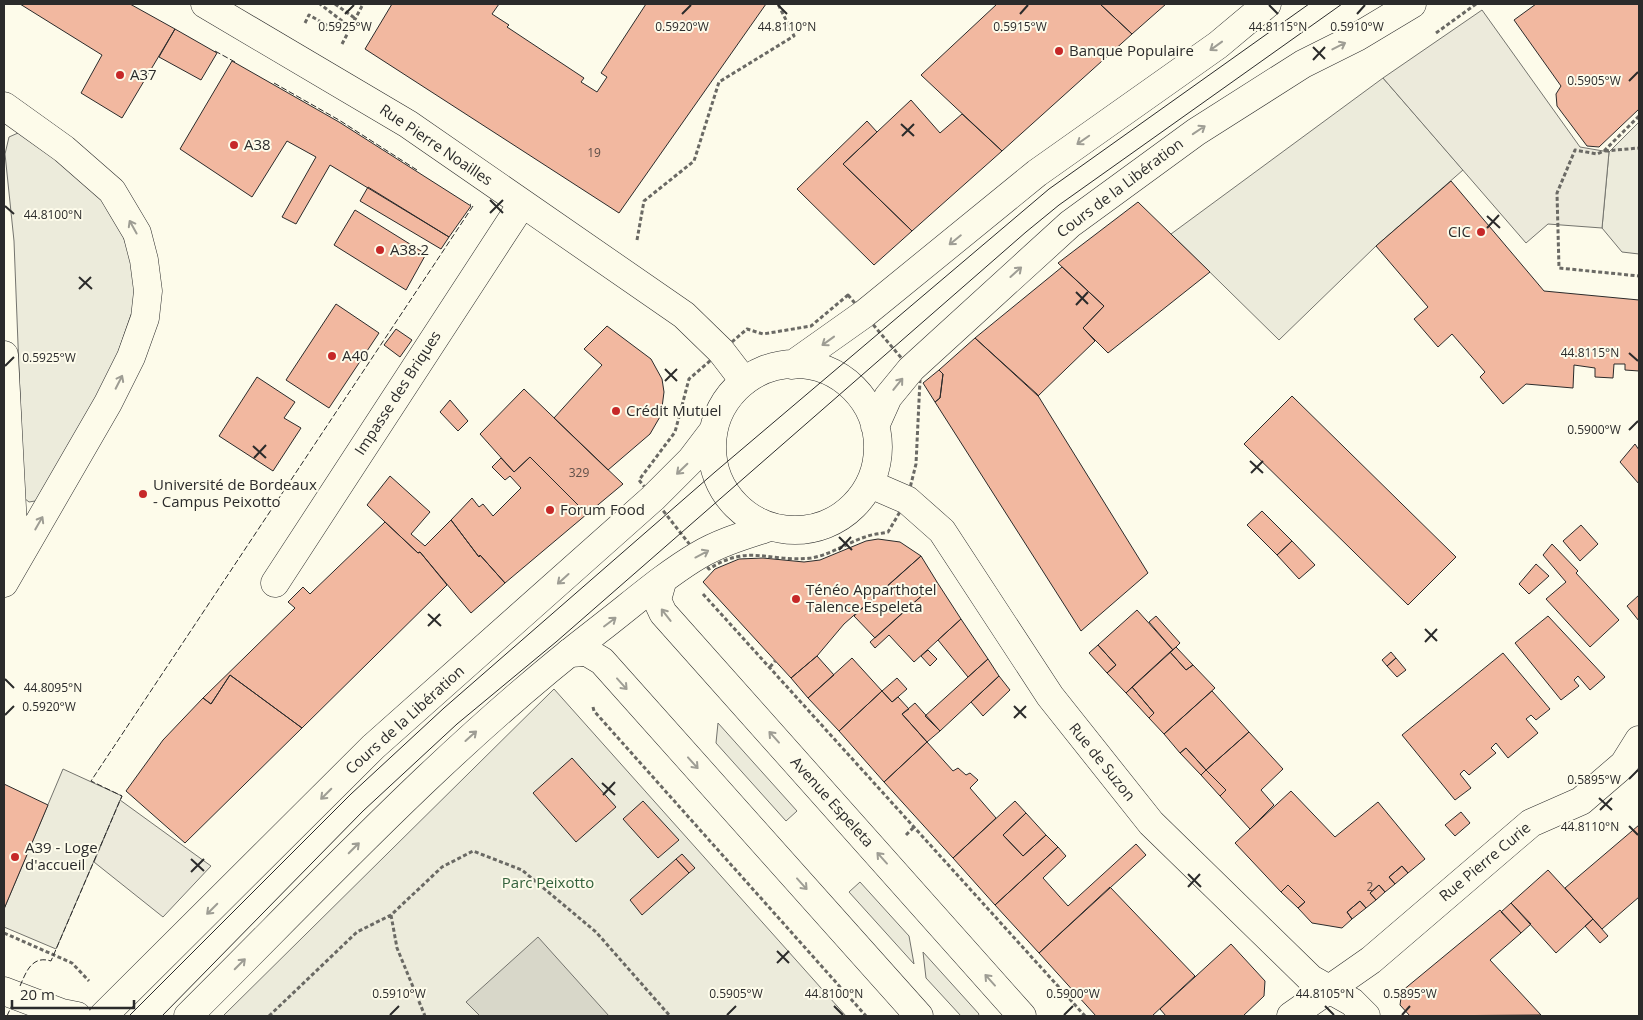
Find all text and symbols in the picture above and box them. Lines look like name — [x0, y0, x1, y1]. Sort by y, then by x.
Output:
text: 0.5925°W — [318, 18, 372, 35]
text: 0.5920°W — [655, 18, 709, 35]
text: 44.8110°N — [758, 18, 816, 35]
text: 0.5915°W — [993, 18, 1047, 35]
text: 44.8115°N — [1249, 18, 1307, 35]
text: 0.5910°W — [1330, 18, 1384, 35]
place label: Banque Populaire — [1069, 40, 1194, 60]
one-way arrow — [1209, 41, 1223, 51]
one-way arrow — [1331, 41, 1346, 51]
marker: Banque Populaire — [1053, 45, 1065, 57]
place label: A37 — [130, 64, 157, 84]
marker: A37 — [114, 69, 126, 81]
text: 0.5905°W — [1567, 72, 1621, 89]
street label: Rue Pierre Noailles — [376, 99, 497, 189]
one-way arrow — [1192, 124, 1206, 134]
street label: Cours de la Libération — [1052, 133, 1187, 241]
place label: A38 — [244, 134, 271, 154]
one-way arrow — [1076, 135, 1090, 145]
marker: A38 — [228, 139, 240, 151]
house number: 19 — [587, 144, 601, 161]
text: 44.8100°N — [24, 206, 82, 223]
one-way arrow — [127, 220, 137, 235]
place label: CIC — [1448, 221, 1471, 241]
marker: CIC — [1475, 226, 1487, 238]
one-way arrow — [949, 234, 962, 245]
place label: A38.2 — [390, 239, 429, 259]
marker: A38.2 — [374, 244, 386, 256]
one-way arrow — [1010, 266, 1023, 278]
street label: Impasse des Briques — [349, 326, 445, 458]
one-way arrow — [821, 336, 835, 346]
text: 44.8115°N — [1561, 344, 1619, 361]
place label: A40 — [342, 345, 369, 365]
text: 0.5925°W — [22, 349, 76, 366]
marker: A40 — [326, 350, 338, 362]
one-way arrow — [114, 374, 124, 389]
one-way arrow — [893, 377, 904, 390]
place label: Crédit Mutuel — [626, 400, 722, 420]
marker: Crédit Mutuel — [610, 405, 622, 417]
text: 0.5900°W — [1567, 421, 1621, 438]
one-way arrow — [676, 463, 689, 475]
house number: 329 — [569, 464, 589, 481]
place label: Université de Bordeaux - Campus Peixotto — [153, 474, 317, 511]
marker: Université de Bordeaux - Campus Peixotto — [137, 488, 149, 500]
place label: Forum Food — [560, 499, 645, 519]
marker: Forum Food — [544, 504, 556, 516]
one-way arrow — [34, 516, 44, 530]
one-way arrow — [695, 549, 710, 559]
one-way arrow — [557, 573, 570, 585]
place label: Ténéo Apparthotel Talence Espeleta — [806, 579, 937, 616]
marker: Ténéo Apparthotel Talence Espeleta — [790, 593, 802, 605]
one-way arrow — [661, 609, 672, 622]
one-way arrow — [603, 616, 616, 627]
street label: Cours de la Libération — [341, 661, 468, 778]
one-way arrow — [616, 677, 628, 690]
text: 44.8095°N — [24, 679, 82, 696]
text: 0.5920°W — [22, 698, 76, 715]
street label: Rue de Suzon — [1065, 718, 1140, 805]
one-way arrow — [465, 731, 478, 742]
one-way arrow — [768, 731, 780, 744]
street label: Avenue Espeleta — [787, 752, 879, 851]
one-way arrow — [687, 757, 699, 770]
text: 0.5895°W — [1567, 771, 1621, 788]
one-way arrow — [320, 787, 332, 800]
street label: Rue Pierre Curie — [1434, 817, 1534, 905]
text: 44.8110°N — [1561, 818, 1619, 835]
place label: A39 - Loge d'accueil — [25, 837, 98, 874]
one-way arrow — [347, 843, 359, 855]
marker: A39 - Loge d'accueil — [9, 851, 21, 863]
one-way arrow — [876, 852, 888, 865]
park label: Parc Peixotto — [502, 872, 594, 892]
one-way arrow — [796, 878, 808, 891]
house number: 2 — [1367, 878, 1374, 895]
one-way arrow — [205, 903, 218, 915]
one-way arrow — [233, 958, 246, 970]
one-way arrow — [984, 973, 996, 986]
scale bar — [12, 978, 135, 1010]
text: 20 m — [20, 984, 55, 1004]
text: 0.5910°W — [372, 985, 426, 1002]
text: 0.5905°W — [709, 985, 763, 1002]
text: 44.8100°N — [805, 985, 863, 1002]
text: 0.5900°W — [1046, 985, 1100, 1002]
text: 44.8105°N — [1296, 985, 1354, 1002]
text: 0.5895°W — [1383, 985, 1437, 1002]

